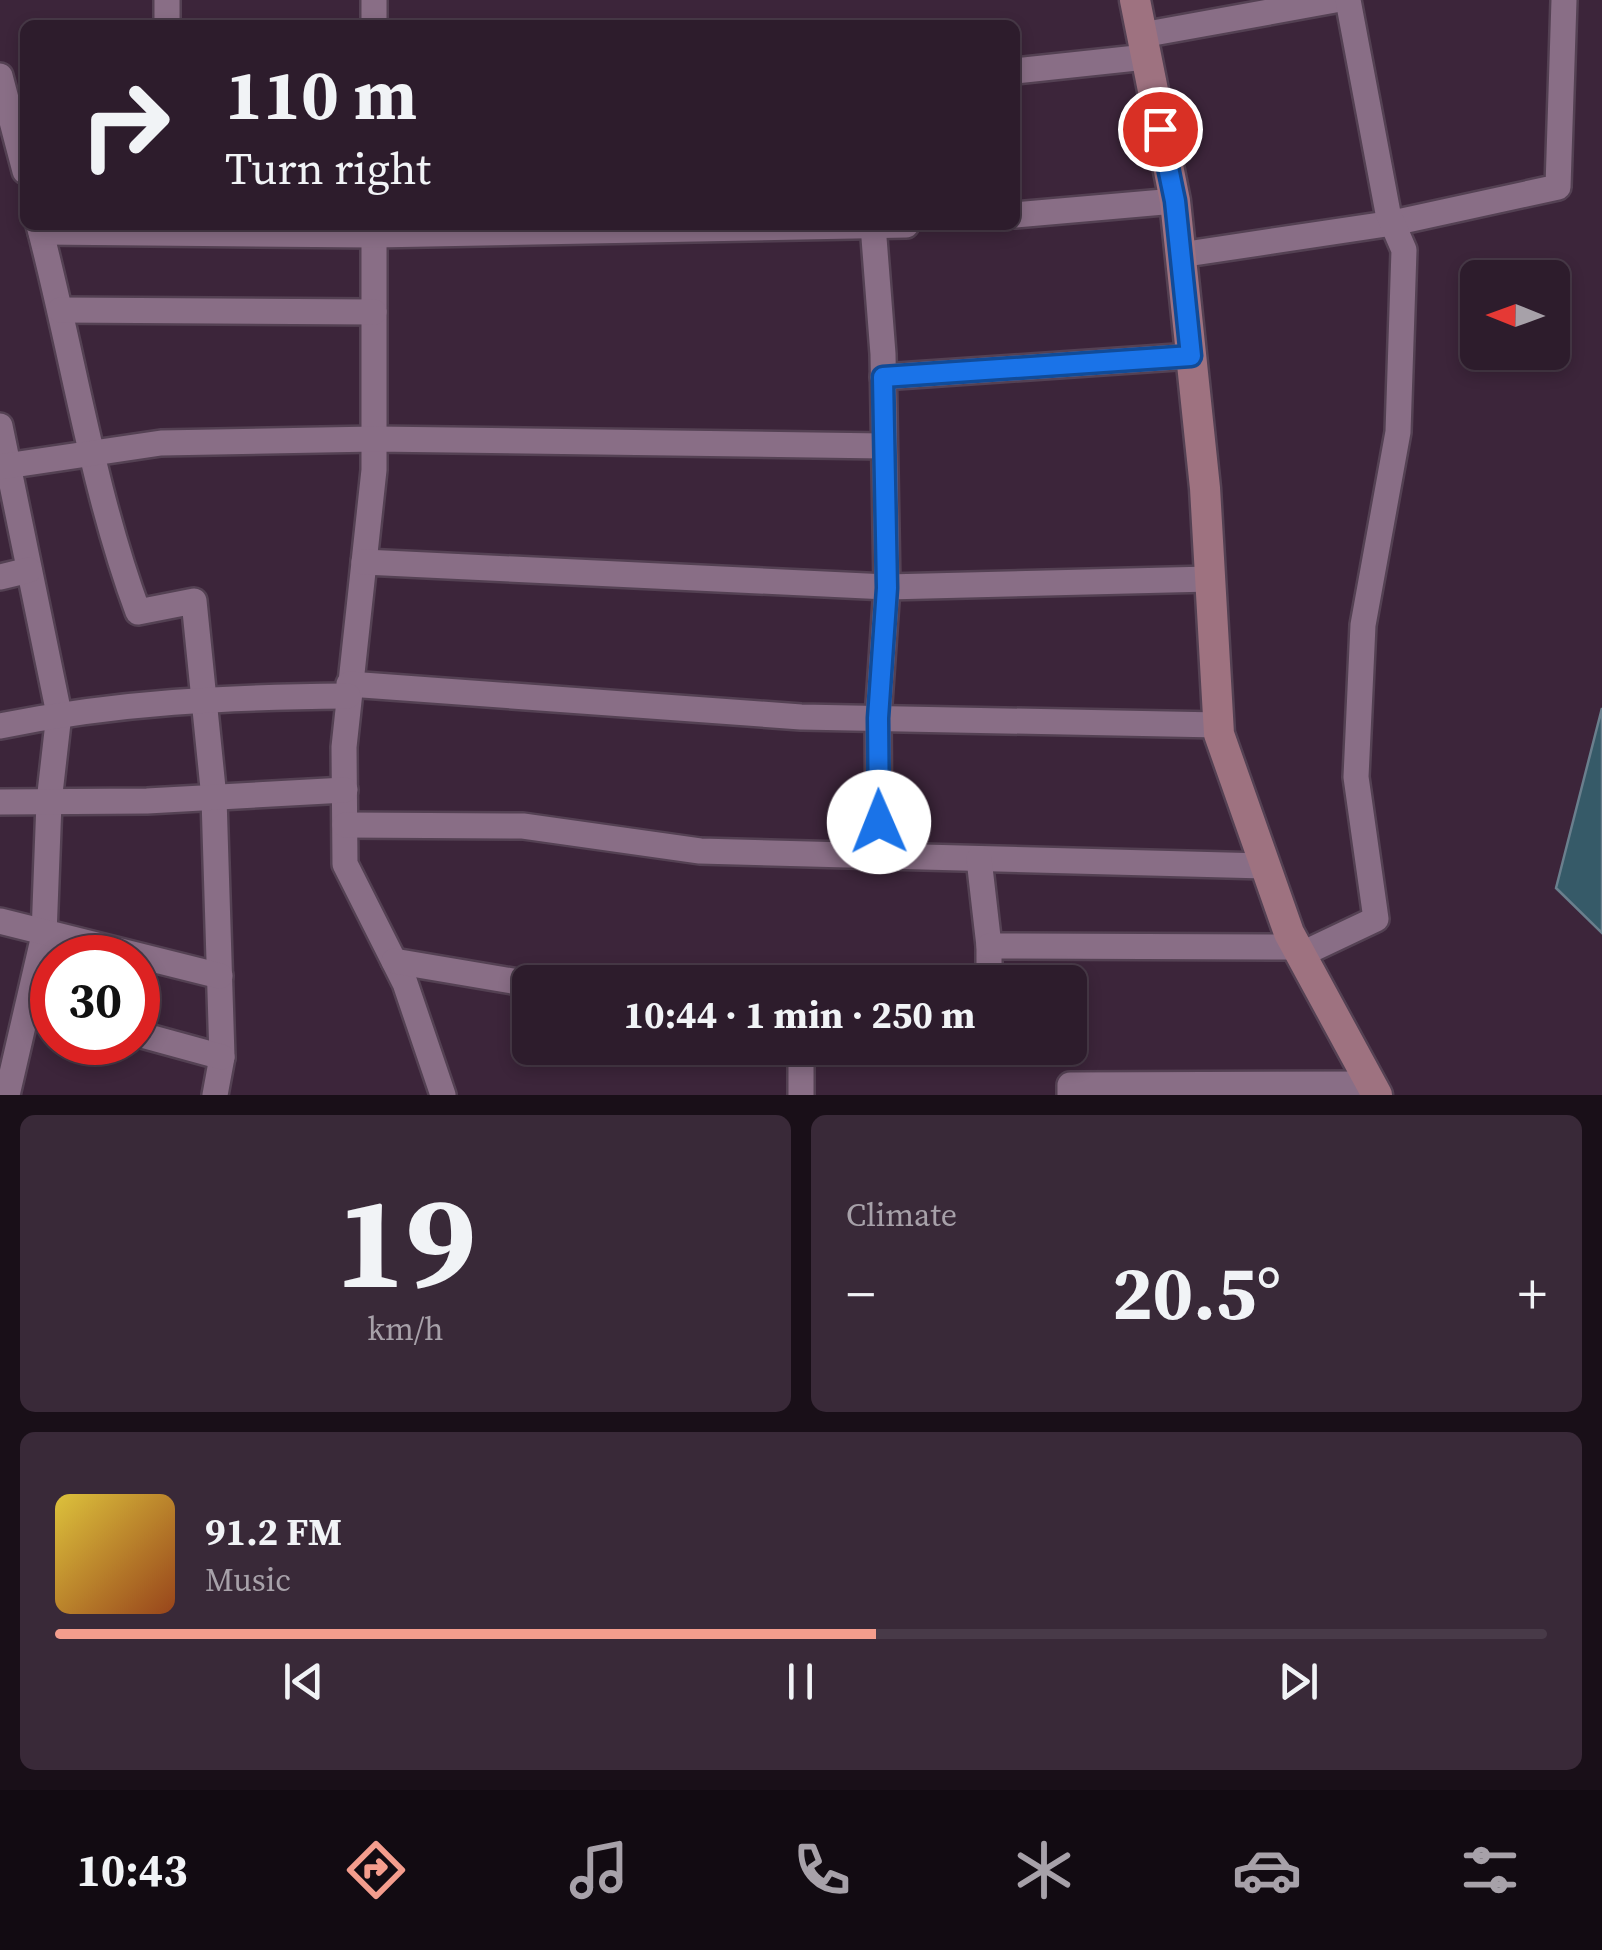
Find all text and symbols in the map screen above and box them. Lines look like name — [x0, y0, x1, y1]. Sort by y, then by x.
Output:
text: 110 m — [225, 46, 417, 142]
icon: right — [60, 60, 190, 190]
pin — [1118, 87, 1203, 172]
icon: arrive — [1133, 102, 1188, 157]
text: Turn right — [225, 137, 431, 199]
north arrow — [1460, 260, 1570, 370]
map controls — [1460, 260, 1570, 370]
position arrow — [827, 770, 931, 874]
speed limit sign: 30 — [30, 935, 160, 1065]
text: 10:44 · 1 min · 250 m — [623, 989, 976, 1041]
text: 19 — [335, 1152, 476, 1331]
text: Climate — [846, 1193, 957, 1237]
text: 20.5° — [1112, 1241, 1281, 1344]
text: − — [846, 1256, 875, 1331]
text: + — [1518, 1256, 1547, 1331]
text: km/h — [367, 1307, 444, 1351]
text: 91.2 FM — [205, 1506, 342, 1558]
text: Music — [205, 1558, 291, 1602]
icon: previous — [276, 1654, 331, 1709]
icon: pause — [773, 1654, 828, 1709]
icon: next — [1271, 1654, 1326, 1709]
icon: directions — [341, 1835, 411, 1905]
icon: music — [564, 1835, 634, 1905]
icon: phone — [787, 1835, 857, 1905]
icon: climate — [1009, 1835, 1079, 1905]
icon: car — [1232, 1835, 1302, 1905]
icon: filters — [1455, 1835, 1525, 1905]
text: 10:43 — [76, 1839, 188, 1901]

